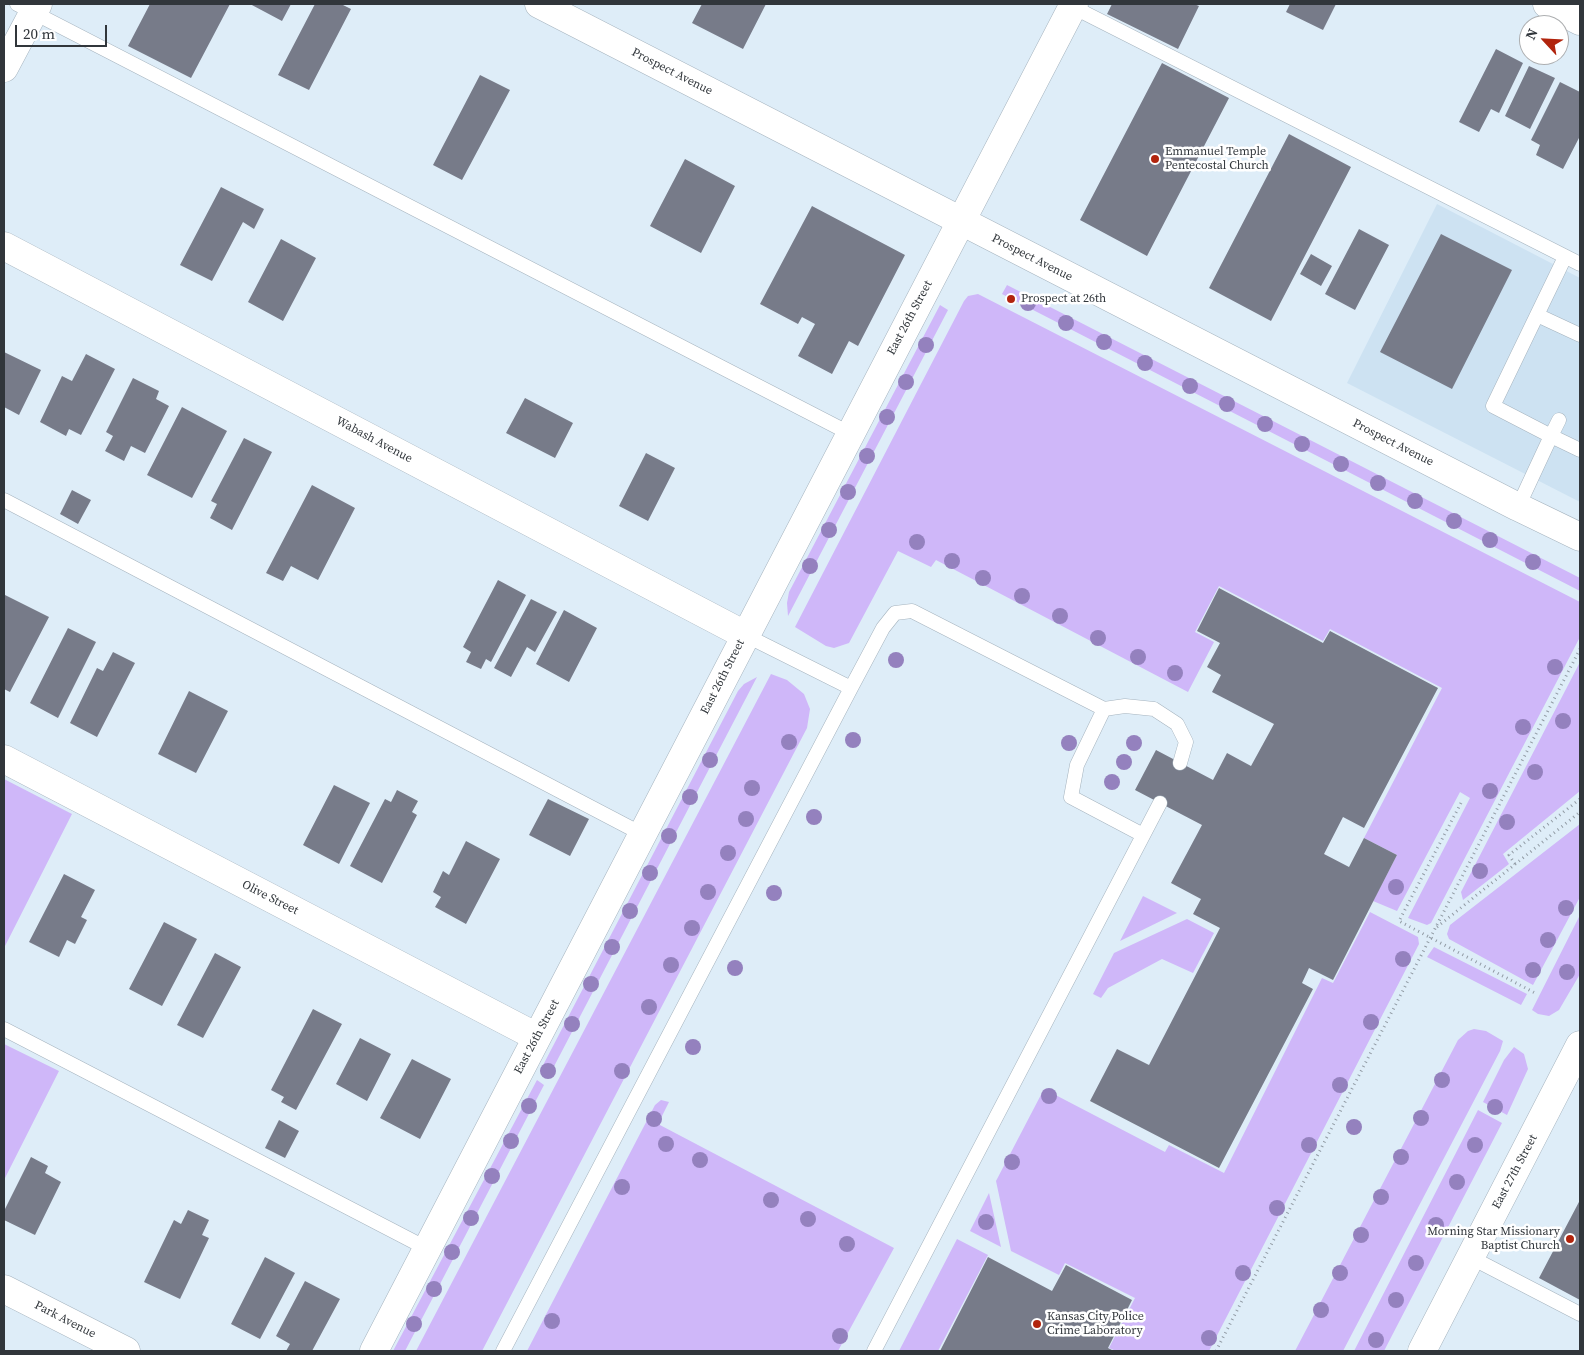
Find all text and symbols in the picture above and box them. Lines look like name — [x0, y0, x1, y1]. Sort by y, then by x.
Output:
scale bar — [18, 15, 110, 47]
north arrow — [1519, 15, 1569, 65]
text: 20 m — [23, 23, 55, 44]
text: N — [1520, 25, 1543, 43]
street label: Prospect Avenue — [629, 45, 715, 99]
place label: Emmanuel Temple Pentecostal Church — [1165, 145, 1269, 173]
marker: Emmanuel Temple Pentecostal Church — [1149, 153, 1161, 165]
street label: Prospect Avenue — [989, 231, 1075, 285]
street label: East 26th Street — [884, 278, 936, 358]
place label: Prospect at 26th — [1021, 292, 1106, 306]
marker: Prospect at 26th — [1005, 293, 1017, 305]
street label: Wabash Avenue — [333, 414, 415, 466]
street label: Prospect Avenue — [1350, 416, 1436, 470]
street label: East 26th Street — [698, 637, 748, 717]
street label: Olive Street — [239, 878, 301, 918]
street label: East 26th Street — [511, 997, 563, 1077]
street label: East 27th Street — [1489, 1132, 1541, 1212]
place label: Morning Star Missionary Baptist Church — [1427, 1225, 1560, 1253]
marker: Morning Star Missionary Baptist Church — [1564, 1233, 1576, 1245]
street label: Park Avenue — [32, 1298, 98, 1342]
place label: Kansas City Police Crime Laboratory — [1047, 1310, 1144, 1338]
marker: Kansas City Police Crime Laboratory — [1031, 1318, 1043, 1330]

